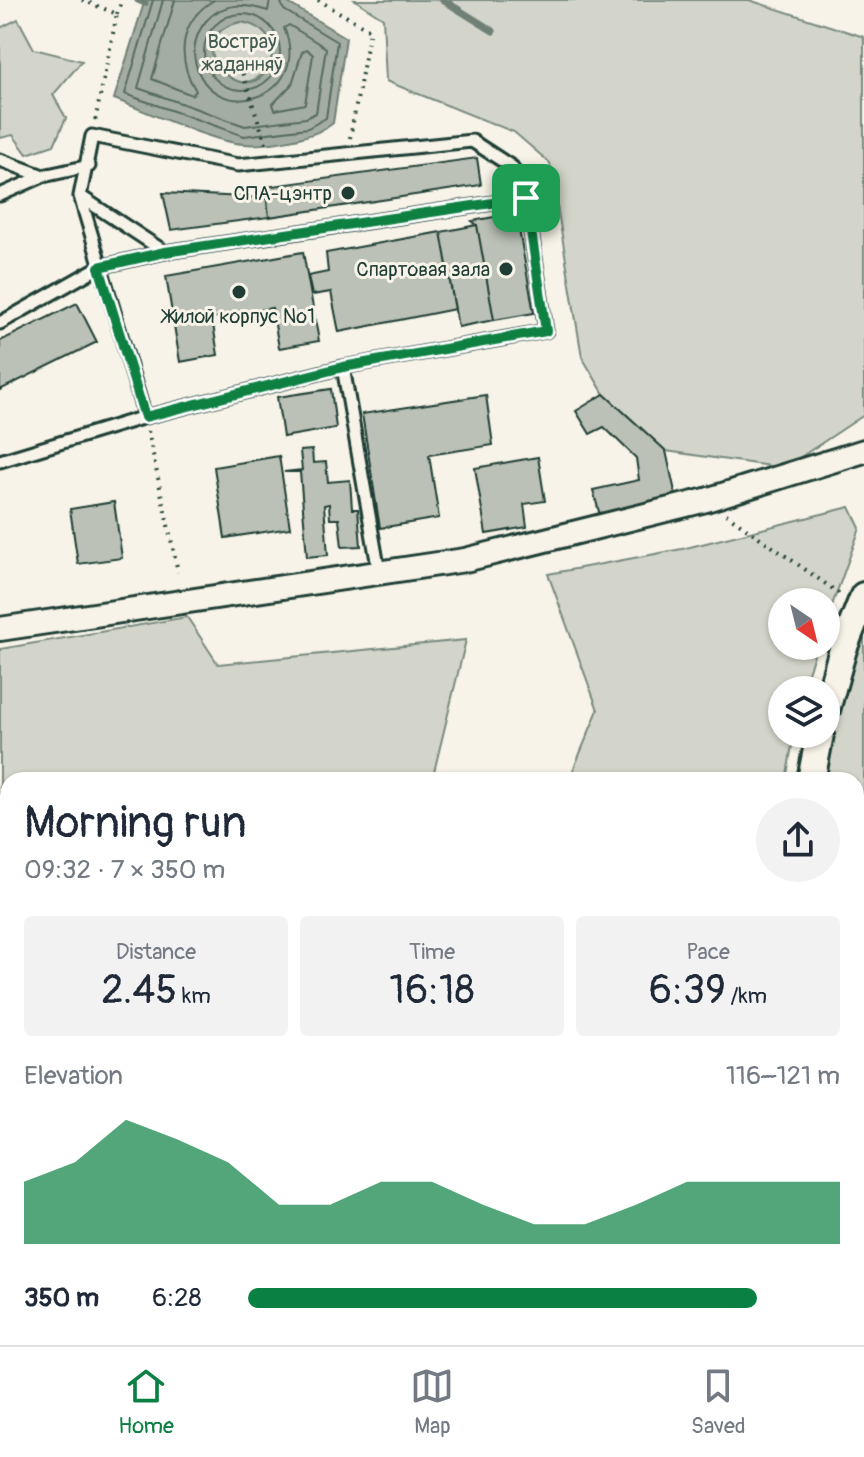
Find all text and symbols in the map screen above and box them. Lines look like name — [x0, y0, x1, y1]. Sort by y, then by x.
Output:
park label: Востраў жаданняў — [201, 29, 283, 77]
pin — [492, 164, 560, 232]
icon: arrive — [504, 176, 548, 220]
place label: СПА-цэнтр — [233, 181, 332, 206]
marker: СПА-цэнтр — [339, 184, 357, 202]
place label: Спартовая зала — [356, 257, 490, 282]
marker: Спартовая зала — [497, 260, 515, 278]
marker: Жилой корпус №1 — [230, 283, 248, 301]
place label: Жилой корпус №1 — [160, 304, 315, 329]
north arrow — [768, 588, 840, 660]
map controls — [768, 588, 840, 748]
button: layers — [768, 676, 840, 748]
text: Morning run — [24, 796, 247, 851]
button: share — [756, 798, 840, 882]
text: 09:32 · 7 × 350 m — [24, 854, 225, 886]
text: Distance — [116, 938, 196, 966]
text: Time — [409, 938, 455, 966]
text: Pace — [686, 938, 730, 966]
text: 2.45 — [101, 966, 177, 1015]
text: 16:18 — [389, 966, 475, 1015]
text: 6:39 — [649, 966, 726, 1015]
text: km — [177, 982, 211, 1010]
text: /km — [726, 982, 767, 1010]
text: Elevation — [24, 1060, 123, 1092]
text: 116–121 m — [726, 1060, 840, 1092]
text: 350 m — [24, 1282, 99, 1314]
text: 6:28 — [152, 1282, 202, 1314]
tab: Home — [118, 1364, 174, 1440]
tab: Map — [410, 1364, 454, 1440]
tab: Saved — [691, 1364, 746, 1440]

